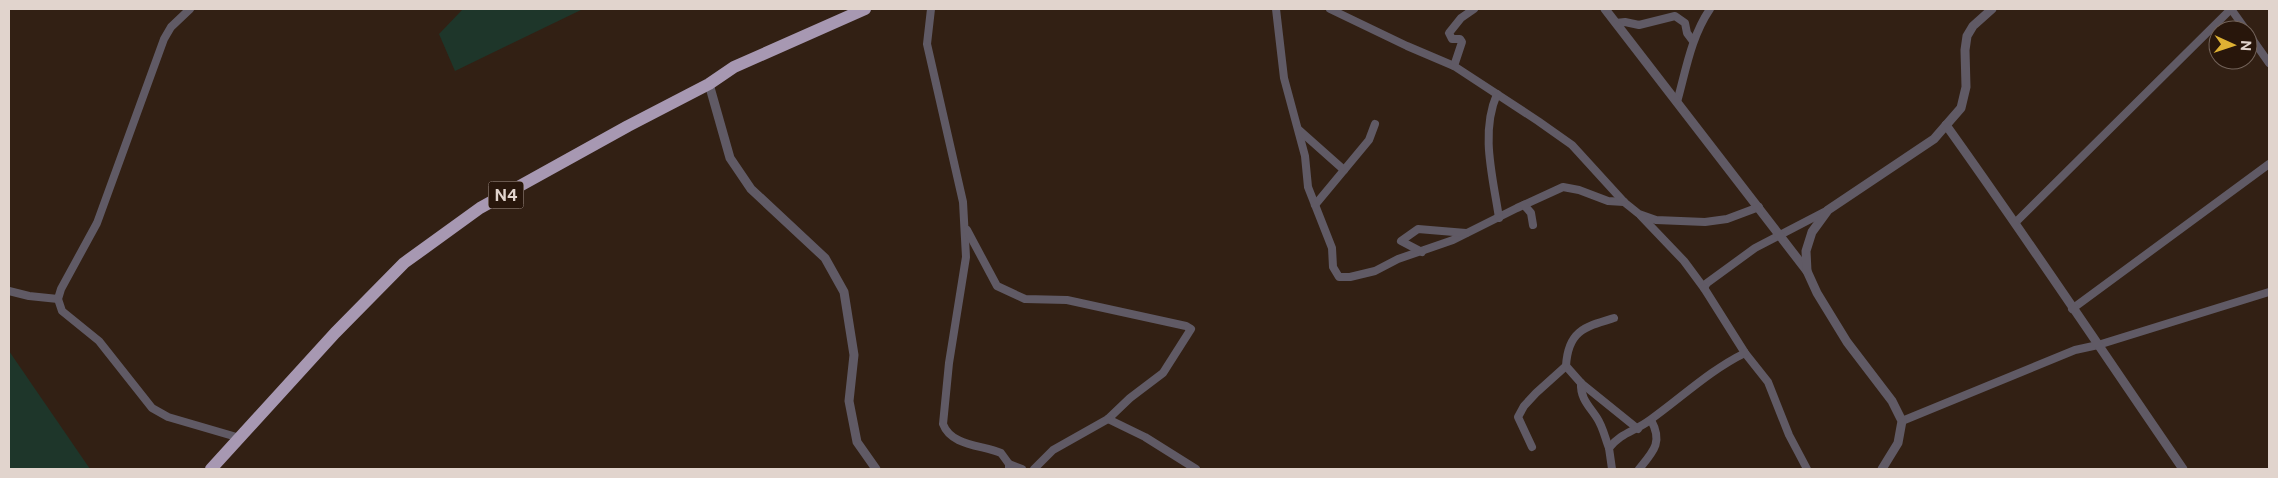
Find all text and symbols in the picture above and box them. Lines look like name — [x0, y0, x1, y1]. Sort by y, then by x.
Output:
north arrow — [2208, 20, 2258, 70]
text: N — [2238, 40, 2254, 52]
road number: N4 — [488, 182, 524, 208]

